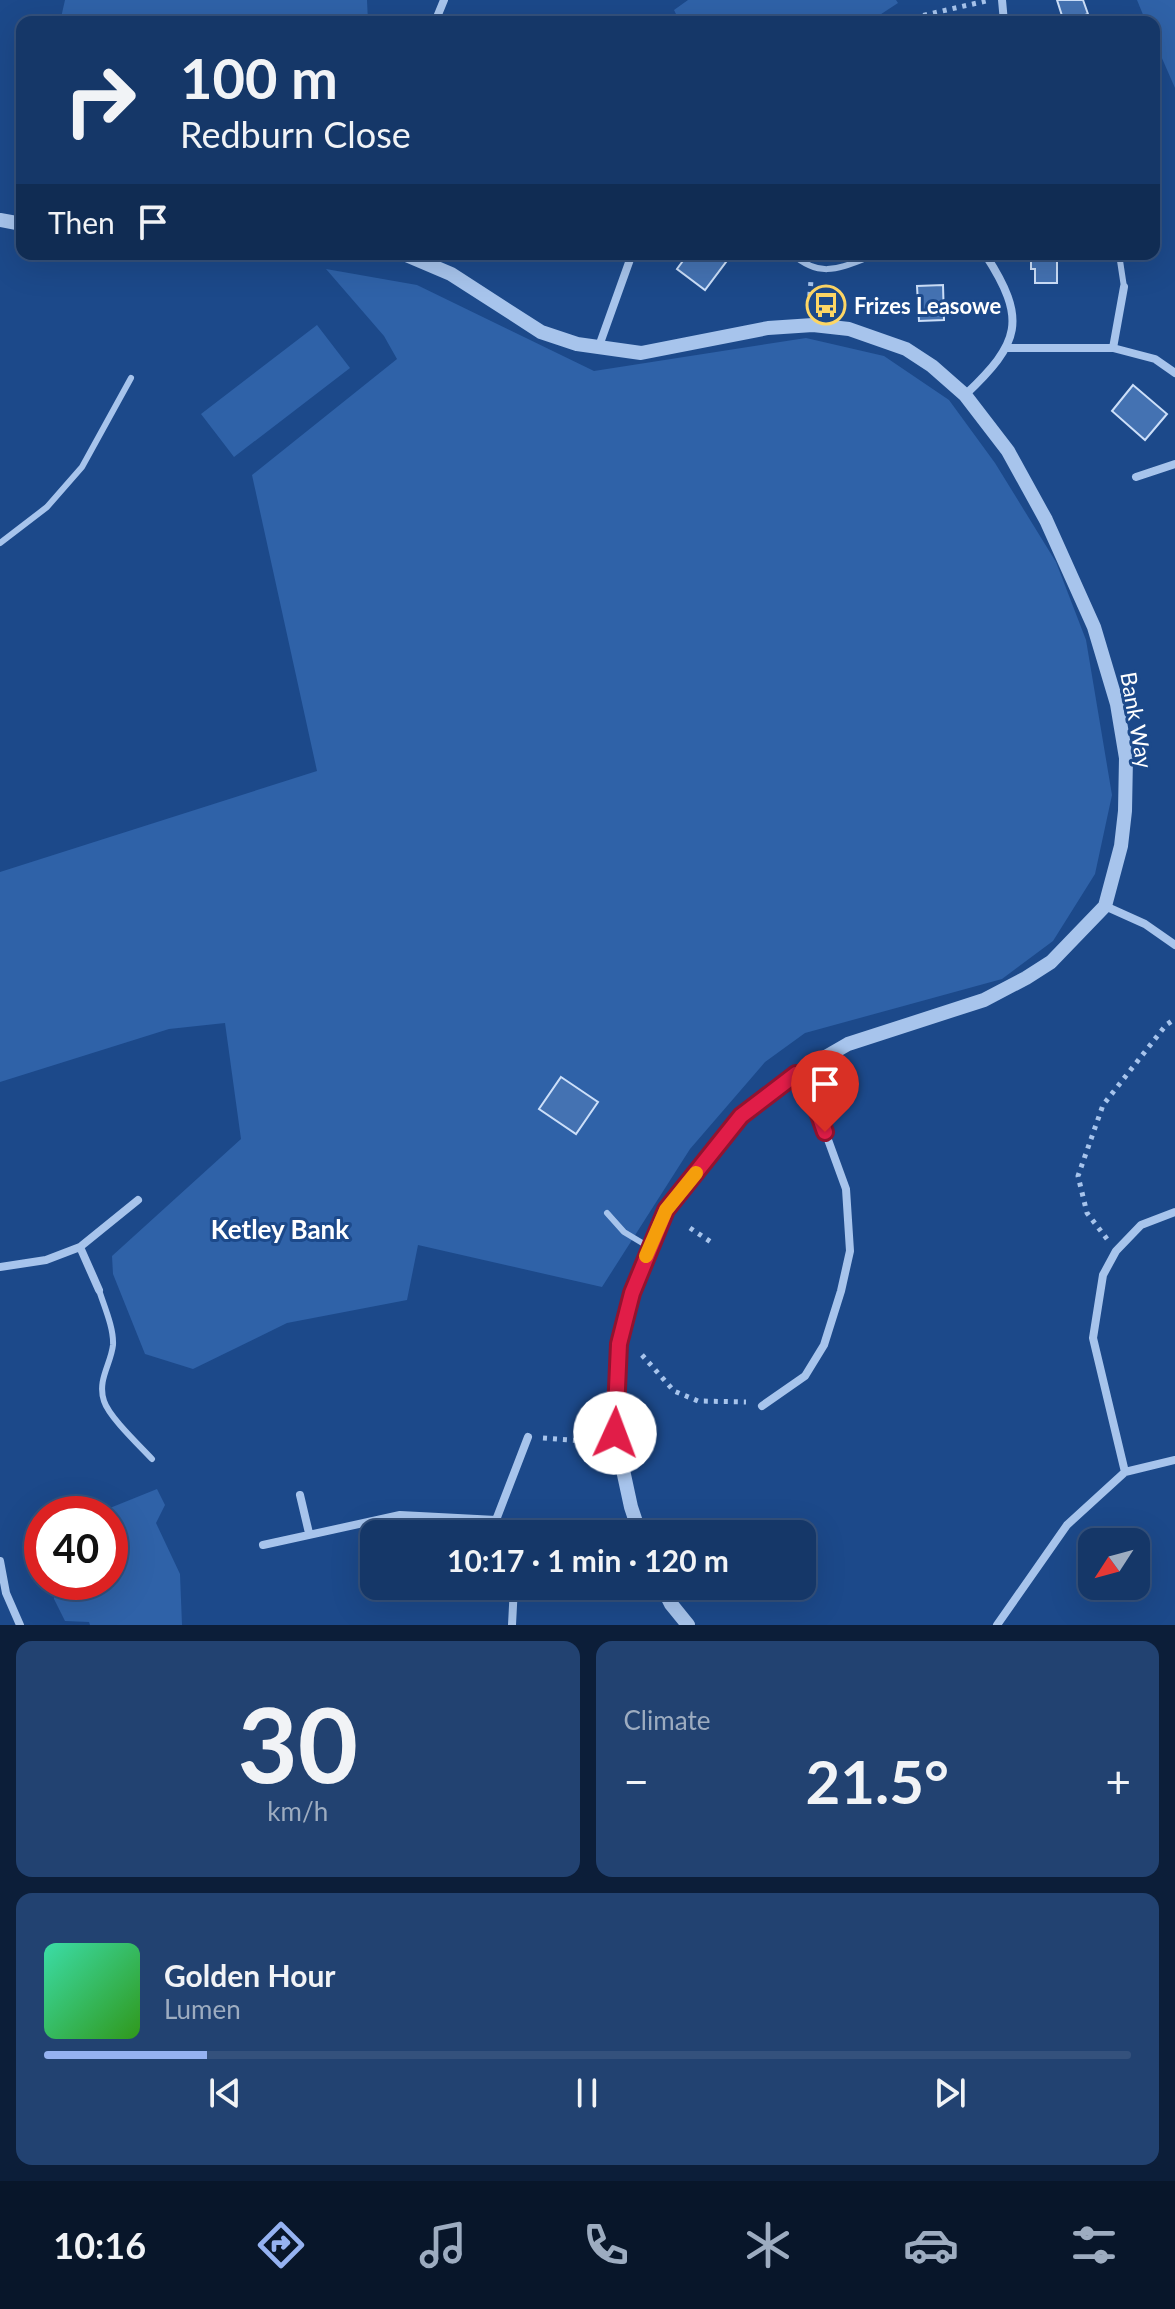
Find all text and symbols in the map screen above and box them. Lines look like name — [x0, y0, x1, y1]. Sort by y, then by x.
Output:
text: 100 m — [180, 44, 338, 111]
icon: right — [48, 48, 152, 152]
text: Redburn Close — [180, 112, 411, 156]
icon: arrive — [131, 200, 175, 244]
text: Then — [48, 204, 115, 240]
bus stop icon: Frizes Leasowe — [805, 284, 847, 326]
place label: Frizes Leasowe — [854, 292, 1001, 319]
street label: Bank Way — [1115, 670, 1159, 771]
pin — [791, 1050, 859, 1132]
icon: arrive — [803, 1062, 847, 1106]
district label: Ketley Bank — [211, 1213, 349, 1245]
position arrow — [573, 1391, 657, 1475]
speed limit sign: 40 — [24, 1496, 128, 1600]
north arrow — [1078, 1528, 1150, 1600]
map controls — [1078, 1528, 1150, 1600]
text: 10:17 · 1 min · 120 m — [447, 1542, 729, 1578]
text: 30 — [237, 1680, 358, 1805]
text: Climate — [624, 1704, 710, 1736]
text: 21.5° — [805, 1745, 949, 1817]
text: − — [624, 1755, 649, 1807]
text: + — [1105, 1755, 1131, 1807]
text: km/h — [267, 1795, 328, 1827]
text: Golden Hour — [164, 1957, 336, 1993]
text: Lumen — [164, 1993, 241, 2025]
icon: previous — [203, 2071, 247, 2115]
icon: pause — [565, 2071, 609, 2115]
icon: next — [928, 2071, 972, 2115]
icon: directions — [253, 2217, 309, 2273]
icon: music — [415, 2217, 471, 2273]
icon: phone — [578, 2217, 634, 2273]
icon: climate — [740, 2217, 796, 2273]
icon: car — [903, 2217, 959, 2273]
icon: filters — [1066, 2217, 1122, 2273]
text: 10:16 — [53, 2223, 146, 2267]

